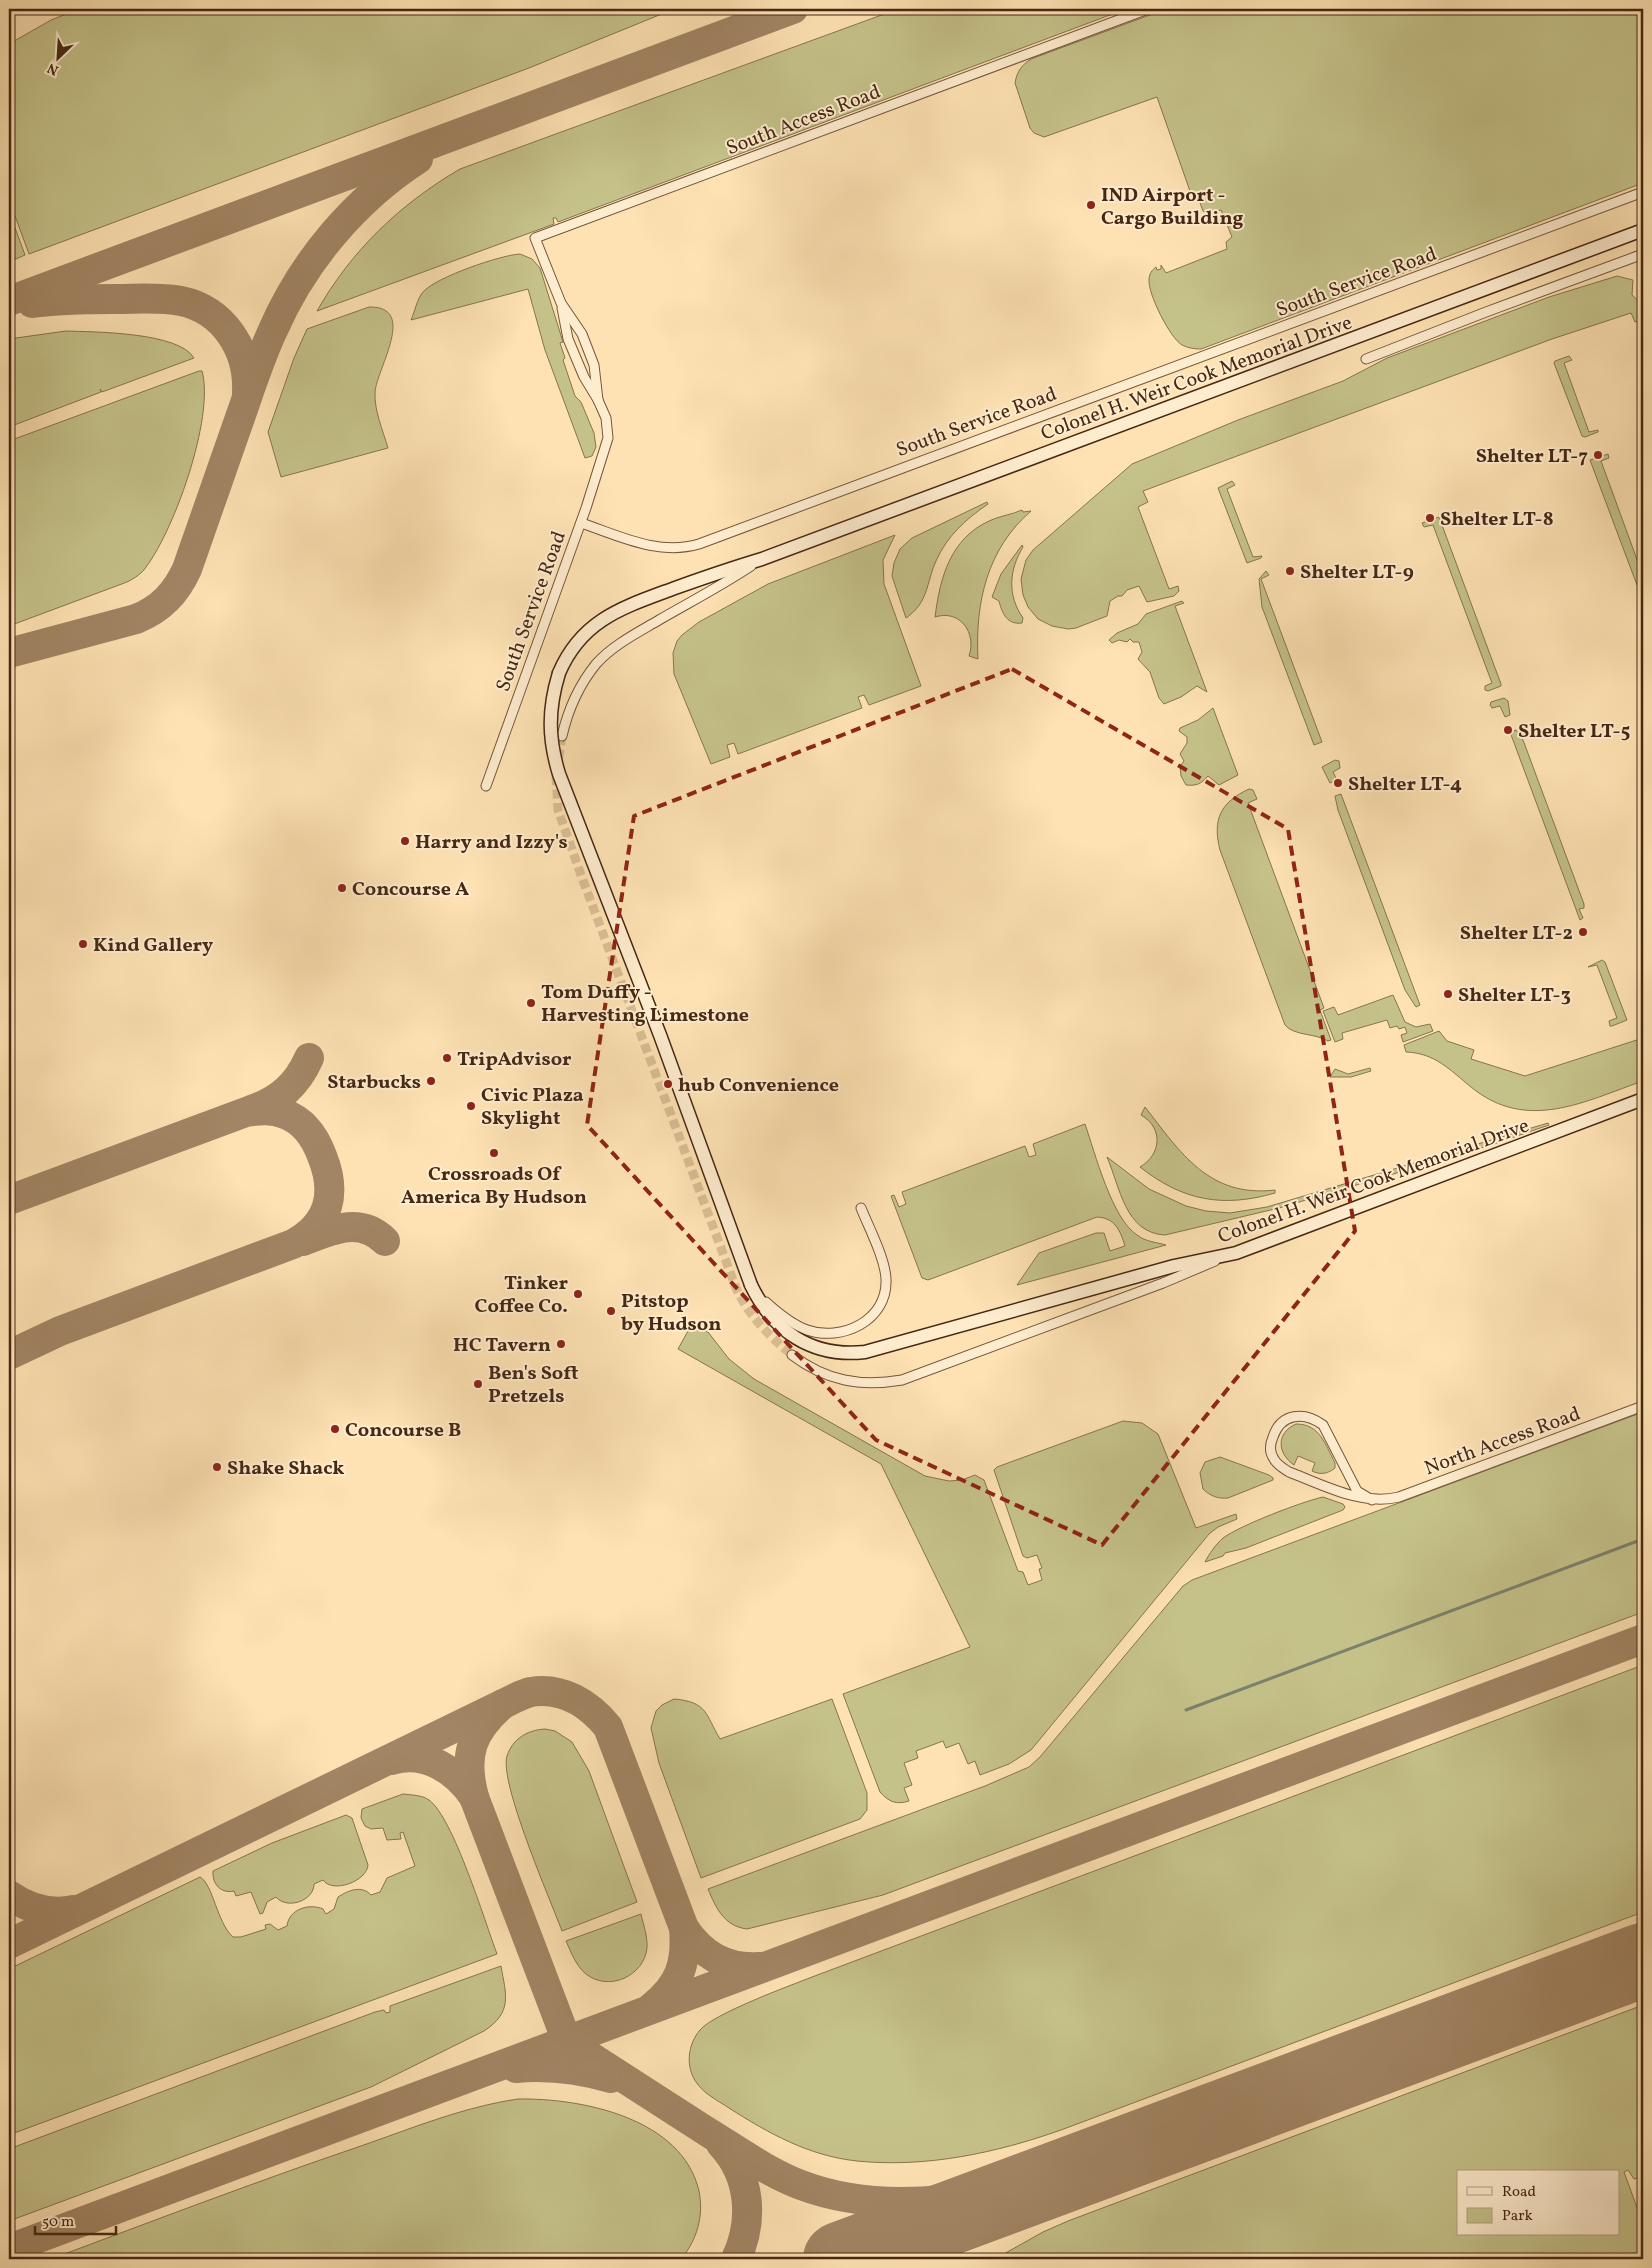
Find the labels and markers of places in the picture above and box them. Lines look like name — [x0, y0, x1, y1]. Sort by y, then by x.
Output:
place label: IND Airport - Cargo Building — [1101, 182, 1244, 233]
marker: IND Airport - Cargo Building — [1085, 199, 1097, 211]
place label: Shelter LT-7 — [1476, 443, 1588, 471]
marker: Shelter LT-7 — [1592, 449, 1604, 461]
place label: Shelter LT-8 — [1440, 506, 1554, 534]
marker: Shelter LT-8 — [1424, 512, 1436, 524]
place label: Shelter LT-9 — [1300, 559, 1414, 587]
marker: Shelter LT-9 — [1284, 565, 1296, 577]
place label: Shelter LT-5 — [1518, 718, 1630, 746]
marker: Shelter LT-5 — [1502, 724, 1514, 736]
place label: Shelter LT-4 — [1348, 771, 1462, 799]
marker: Shelter LT-4 — [1332, 777, 1344, 789]
place label: Harry and Izzy's — [415, 829, 568, 857]
marker: Harry and Izzy's — [399, 835, 411, 847]
place label: Concourse A — [352, 876, 469, 904]
marker: Concourse A — [336, 882, 348, 894]
place label: Shelter LT-2 — [1460, 920, 1573, 948]
marker: Shelter LT-2 — [1577, 926, 1589, 938]
place label: Kind Gallery — [93, 932, 213, 960]
marker: Kind Gallery — [77, 938, 89, 950]
place label: Tom Duffy - Harvesting Limestone — [541, 979, 749, 1030]
place label: Shelter LT-3 — [1458, 982, 1571, 1010]
marker: Shelter LT-3 — [1442, 988, 1454, 1000]
marker: Tom Duffy - Harvesting Limestone — [525, 997, 537, 1009]
place label: TripAdvisor — [457, 1046, 572, 1074]
marker: TripAdvisor — [441, 1052, 453, 1064]
place label: Starbucks — [327, 1069, 421, 1097]
place label: hub Convenience — [678, 1072, 839, 1100]
marker: Starbucks — [425, 1075, 437, 1087]
marker: hub Convenience — [662, 1078, 674, 1090]
place label: Civic Plaza Skylight — [481, 1082, 584, 1133]
marker: Civic Plaza Skylight — [465, 1100, 477, 1112]
marker: Crossroads Of America By Hudson — [488, 1147, 500, 1159]
place label: Crossroads Of America By Hudson — [401, 1161, 587, 1212]
place label: Tinker Coffee Co. — [475, 1270, 568, 1321]
marker: Tinker Coffee Co. — [572, 1288, 584, 1300]
place label: Pitstop by Hudson — [621, 1288, 721, 1339]
marker: Pitstop by Hudson — [605, 1305, 617, 1317]
place label: HC Tavern — [453, 1332, 551, 1360]
marker: HC Tavern — [555, 1338, 567, 1350]
place label: Ben's Soft Pretzels — [488, 1360, 579, 1411]
marker: Ben's Soft Pretzels — [472, 1378, 484, 1390]
place label: Concourse B — [345, 1417, 461, 1445]
marker: Concourse B — [329, 1423, 341, 1435]
place label: Shake Shack — [227, 1455, 344, 1483]
marker: Shake Shack — [211, 1461, 223, 1473]

